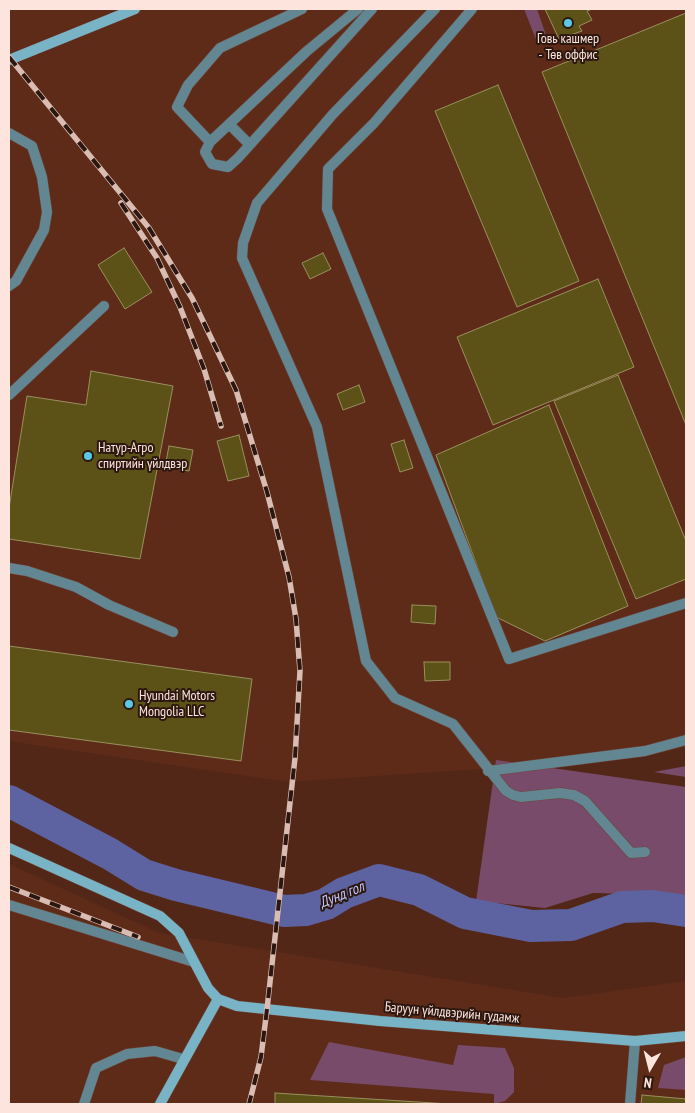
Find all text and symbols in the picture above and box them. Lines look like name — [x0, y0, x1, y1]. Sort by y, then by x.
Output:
marker: Говь кашмер - Төв оффис — [562, 17, 574, 29]
place label: Говь кашмер - Төв оффис — [537, 31, 599, 64]
place label: Натур-Агро спиртийн үйлдвэр — [98, 440, 187, 472]
marker: Натур-Агро спиртийн үйлдвэр — [82, 450, 94, 462]
place label: Hyundai Motors Mongolia LLC — [139, 688, 215, 720]
marker: Hyundai Motors Mongolia LLC — [123, 698, 135, 710]
water label: Дунд гол — [317, 878, 367, 912]
street label: Баруун үйлдвэрийн гудамж — [384, 999, 520, 1027]
north arrow — [625, 1043, 675, 1093]
text: N — [643, 1073, 653, 1092]

